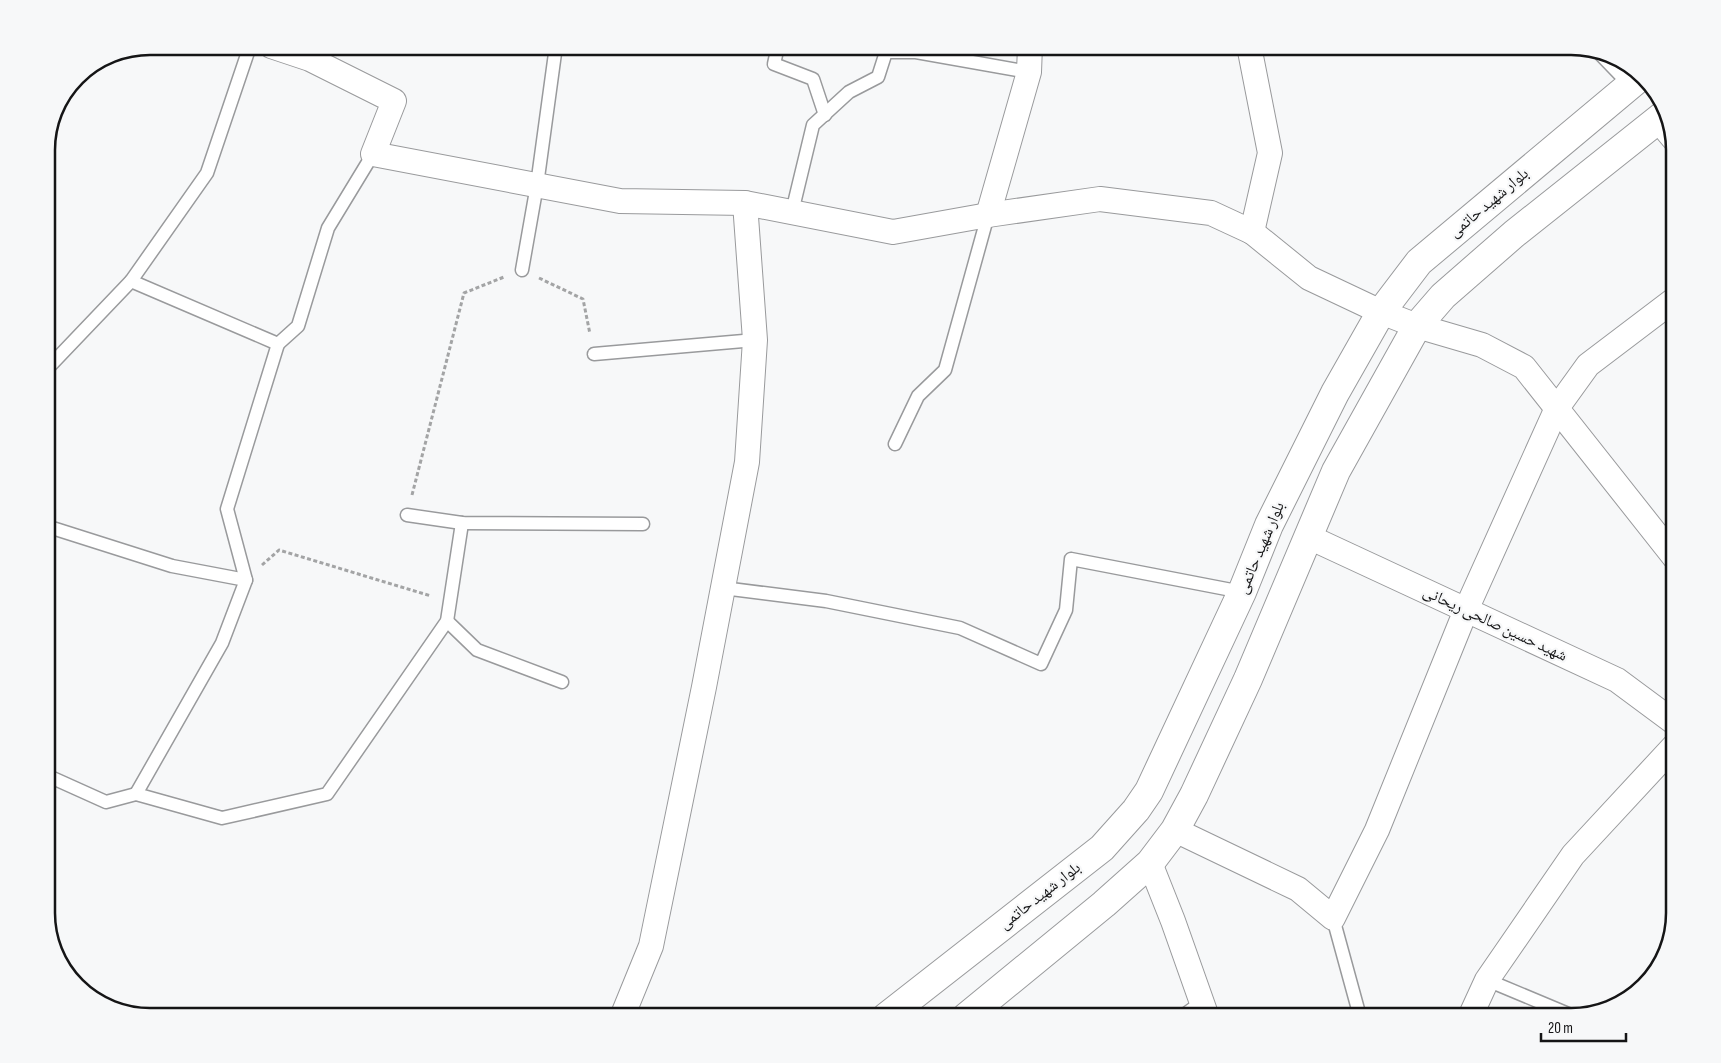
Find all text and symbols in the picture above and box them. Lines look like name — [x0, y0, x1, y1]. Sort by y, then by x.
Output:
street label: بلوار شهید حاتمی — [1445, 164, 1533, 242]
street label: بلوار شهید حاتمی — [1233, 499, 1289, 597]
street label: شهید حسین صالحی ریحانی — [1420, 582, 1570, 666]
street label: بلوار شهید حاتمی — [995, 858, 1085, 934]
scale bar — [1541, 1010, 1626, 1042]
text: 20 m — [1548, 1019, 1573, 1038]

